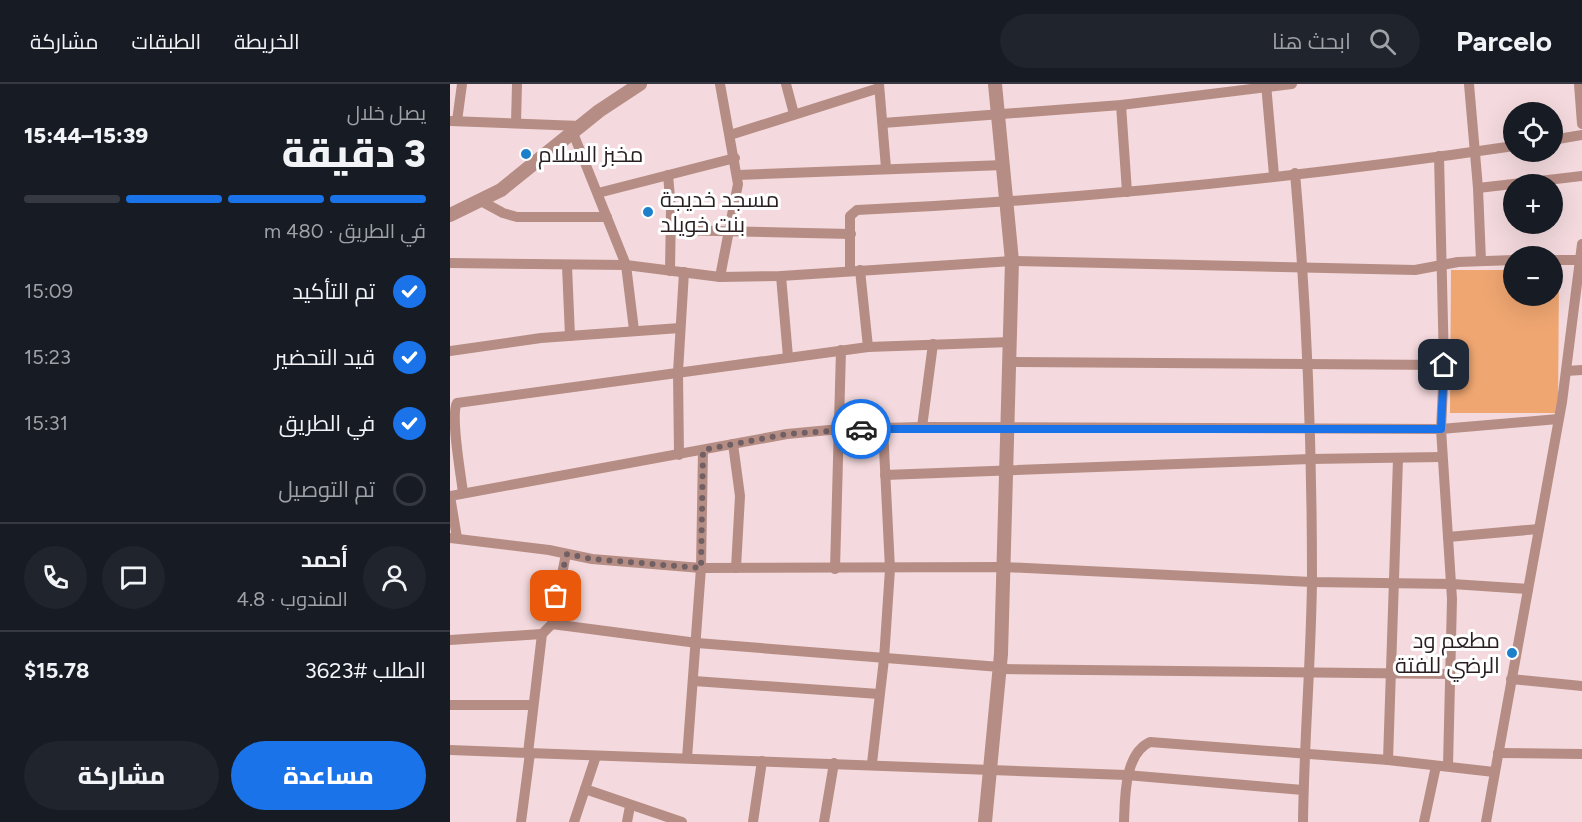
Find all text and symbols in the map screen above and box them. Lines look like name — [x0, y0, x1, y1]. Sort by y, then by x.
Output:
search box — [1000, 14, 1420, 68]
text: Parcelo — [1456, 24, 1552, 58]
icon: search — [1366, 25, 1399, 58]
text: ابحث هنا — [1272, 28, 1351, 55]
text: مشاركة — [30, 29, 99, 54]
text: الطبقات — [132, 29, 201, 54]
text: الخريطة — [234, 29, 300, 54]
text: يصل خلال — [347, 101, 426, 125]
map controls — [1503, 102, 1563, 306]
button: locate — [1503, 102, 1563, 162]
text: 15:39–15:44 — [24, 122, 148, 149]
text: 3 دقيقة — [282, 130, 426, 177]
place label: مخبز السلام — [538, 141, 643, 170]
marker: مخبز السلام — [519, 147, 533, 161]
button: + — [1503, 174, 1563, 234]
place label: مسجد خديجة بنت خويلد — [660, 186, 779, 238]
marker: مسجد خديجة بنت خويلد — [641, 205, 655, 219]
text: في الطريق · 480 m — [264, 219, 426, 243]
button: − — [1503, 246, 1563, 306]
icon: check — [393, 275, 426, 308]
text: تم التأكيد — [292, 278, 375, 305]
text: 15:09 — [24, 279, 73, 303]
pin — [1418, 339, 1469, 390]
icon: check — [393, 341, 426, 374]
text: قيد التحضير — [274, 344, 375, 371]
text: 15:23 — [24, 345, 71, 369]
icon: home — [1427, 348, 1460, 381]
courier — [831, 399, 891, 459]
icon: check — [393, 407, 426, 440]
text: في الطريق — [279, 410, 375, 437]
text: 15:31 — [24, 411, 68, 435]
icon: car — [845, 413, 878, 446]
text: تم التوصيل — [278, 476, 375, 503]
button: phone — [24, 546, 87, 609]
button: chat — [102, 546, 165, 609]
text: أحمد — [301, 546, 348, 573]
button: person — [363, 546, 426, 609]
pin — [530, 570, 581, 621]
icon: bag — [539, 579, 572, 612]
text: المندوب · 4.8 — [237, 587, 348, 611]
place label: مطعم ود الرضي للفتة — [1395, 627, 1500, 682]
marker: مطعم ود الرضي للفتة — [1505, 646, 1519, 660]
text: $15.78 — [24, 657, 89, 684]
text: الطلب #3623 — [305, 657, 426, 684]
button: مشاركة — [24, 741, 219, 810]
button: مساعدة — [231, 741, 426, 810]

